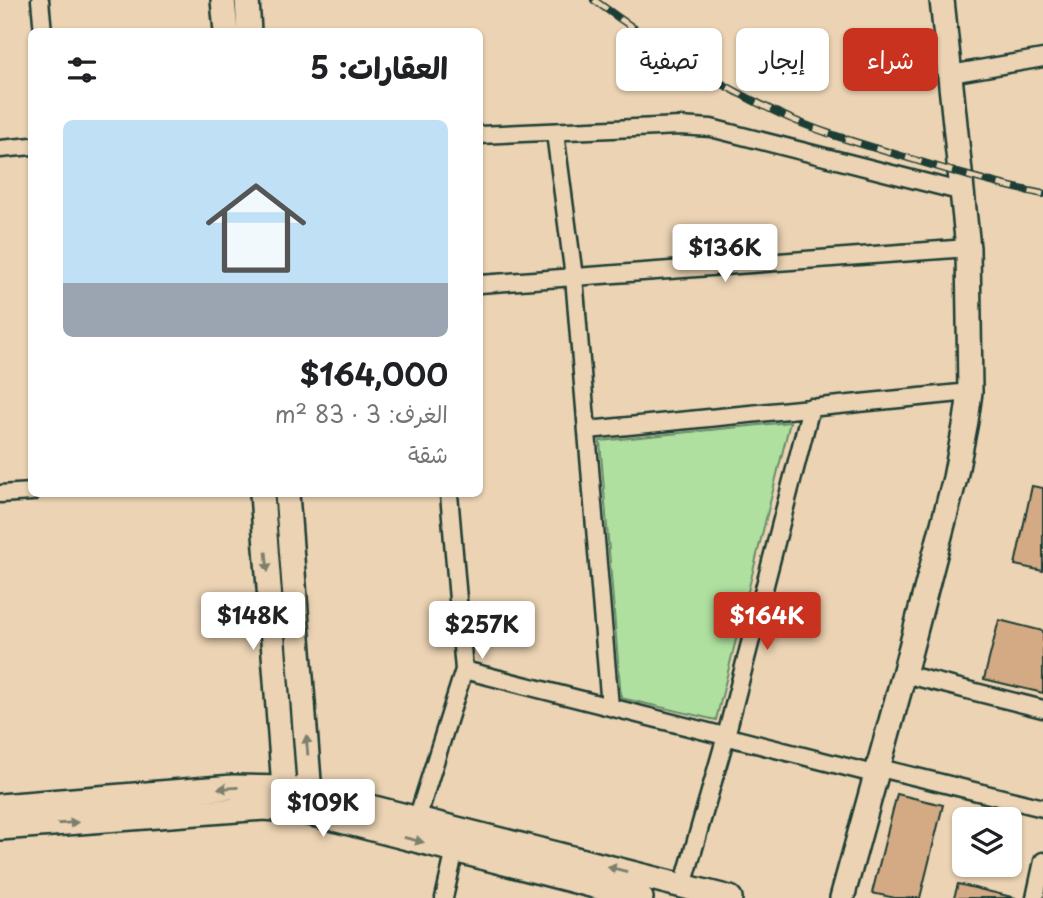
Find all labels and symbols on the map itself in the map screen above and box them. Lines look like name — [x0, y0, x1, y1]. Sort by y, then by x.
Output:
pin: $136K — [676, 224, 774, 284]
one-way arrow — [262, 551, 273, 573]
pin: $148K — [204, 592, 302, 652]
pin: $164K — [718, 592, 816, 652]
pin: $257K — [433, 602, 531, 661]
one-way arrow — [301, 734, 312, 756]
pin: $109K — [274, 780, 372, 839]
one-way arrow — [216, 782, 238, 793]
one-way arrow — [57, 817, 79, 828]
one-way arrow — [403, 835, 425, 846]
one-way arrow — [606, 863, 628, 874]

